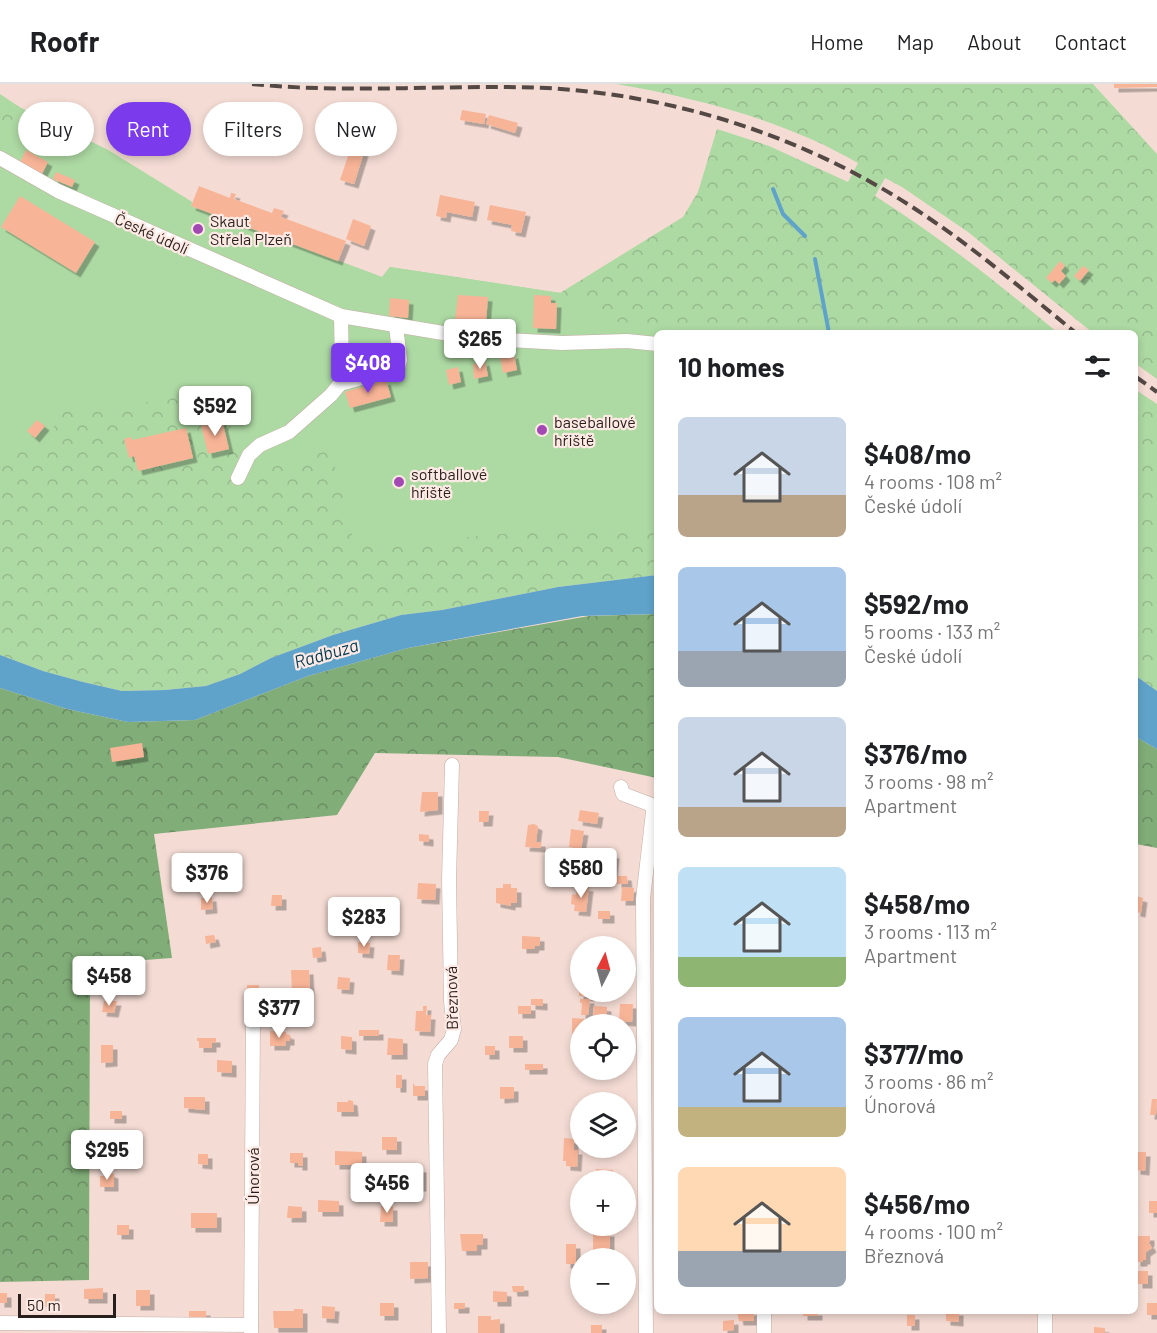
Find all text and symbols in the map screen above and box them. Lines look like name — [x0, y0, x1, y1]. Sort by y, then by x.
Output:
text: Roofr — [30, 24, 99, 58]
text: Home — [810, 29, 864, 54]
text: Map — [897, 29, 934, 54]
text: About — [967, 29, 1022, 54]
text: Contact — [1055, 29, 1127, 54]
chip: Buy — [18, 102, 94, 156]
chip: Rent — [106, 102, 191, 156]
chip: Filters — [203, 102, 303, 156]
chip: New — [315, 102, 397, 156]
street label: České údolí — [112, 208, 192, 258]
place label: Skaut Střela Plzeň — [210, 211, 292, 248]
marker: Skaut Střela Plzeň — [191, 222, 205, 236]
pin: $265 — [444, 319, 516, 370]
text: $265 — [458, 326, 502, 350]
pin: $408 — [332, 343, 404, 394]
text: $408 — [345, 350, 391, 374]
icon: filters — [1081, 350, 1114, 383]
text: 10 homes — [678, 351, 785, 382]
pin: $592 — [179, 386, 251, 437]
text: $592 — [193, 393, 237, 417]
place label: baseballové hřiště — [554, 412, 636, 449]
marker: baseballové hřiště — [535, 423, 549, 437]
text: $408/mo — [864, 438, 971, 469]
icon: home — [726, 441, 798, 513]
place label: softballové hřiště — [411, 464, 487, 501]
text: 4 rooms · 108 m² — [864, 469, 1002, 493]
marker: softballové hřiště — [392, 475, 406, 489]
text: České údolí — [864, 493, 962, 517]
text: $592/mo — [864, 588, 969, 619]
icon: home — [726, 591, 798, 663]
text: 5 rooms · 133 m² — [864, 619, 1000, 643]
water label: Radbuza — [291, 633, 361, 673]
text: České údolí — [864, 643, 962, 667]
text: $376/mo — [864, 738, 967, 769]
icon: home — [726, 741, 798, 813]
text: 3 rooms · 98 m² — [864, 769, 994, 793]
text: Apartment — [864, 793, 957, 817]
pin: $580 — [545, 848, 617, 899]
pin: $376 — [171, 853, 243, 904]
text: $580 — [559, 855, 603, 879]
text: $376 — [186, 860, 228, 884]
text: $458/mo — [864, 888, 970, 919]
icon: home — [726, 891, 798, 963]
pin: $283 — [328, 897, 400, 948]
text: $283 — [342, 904, 386, 928]
text: 3 rooms · 113 m² — [864, 919, 997, 943]
north arrow — [570, 936, 636, 1002]
map controls — [570, 936, 636, 1314]
text: Apartment — [864, 943, 957, 967]
pin: $458 — [73, 956, 145, 1007]
text: $458 — [86, 963, 132, 987]
street label: Březnová — [441, 966, 461, 1030]
pin: $377 — [243, 988, 315, 1039]
text: $377 — [258, 995, 300, 1019]
button: locate — [570, 1014, 636, 1080]
text: $377/mo — [864, 1038, 964, 1069]
icon: home — [726, 1041, 798, 1113]
text: 3 rooms · 86 m² — [864, 1069, 993, 1093]
button: layers — [570, 1092, 636, 1158]
text: Únorová — [864, 1093, 936, 1117]
pin: $295 — [71, 1130, 143, 1181]
text: $295 — [85, 1137, 129, 1161]
street label: Únorová — [243, 1147, 262, 1205]
pin: $456 — [351, 1163, 423, 1214]
text: $456 — [364, 1170, 410, 1194]
button: + — [570, 1170, 636, 1236]
text: $456/mo — [864, 1188, 970, 1219]
icon: home — [726, 1191, 798, 1263]
text: 4 rooms · 100 m² — [864, 1219, 1003, 1243]
text: Březnová — [864, 1243, 944, 1267]
button: − — [570, 1248, 636, 1314]
scale bar — [18, 1291, 116, 1318]
text: 50 m — [27, 1295, 61, 1314]

